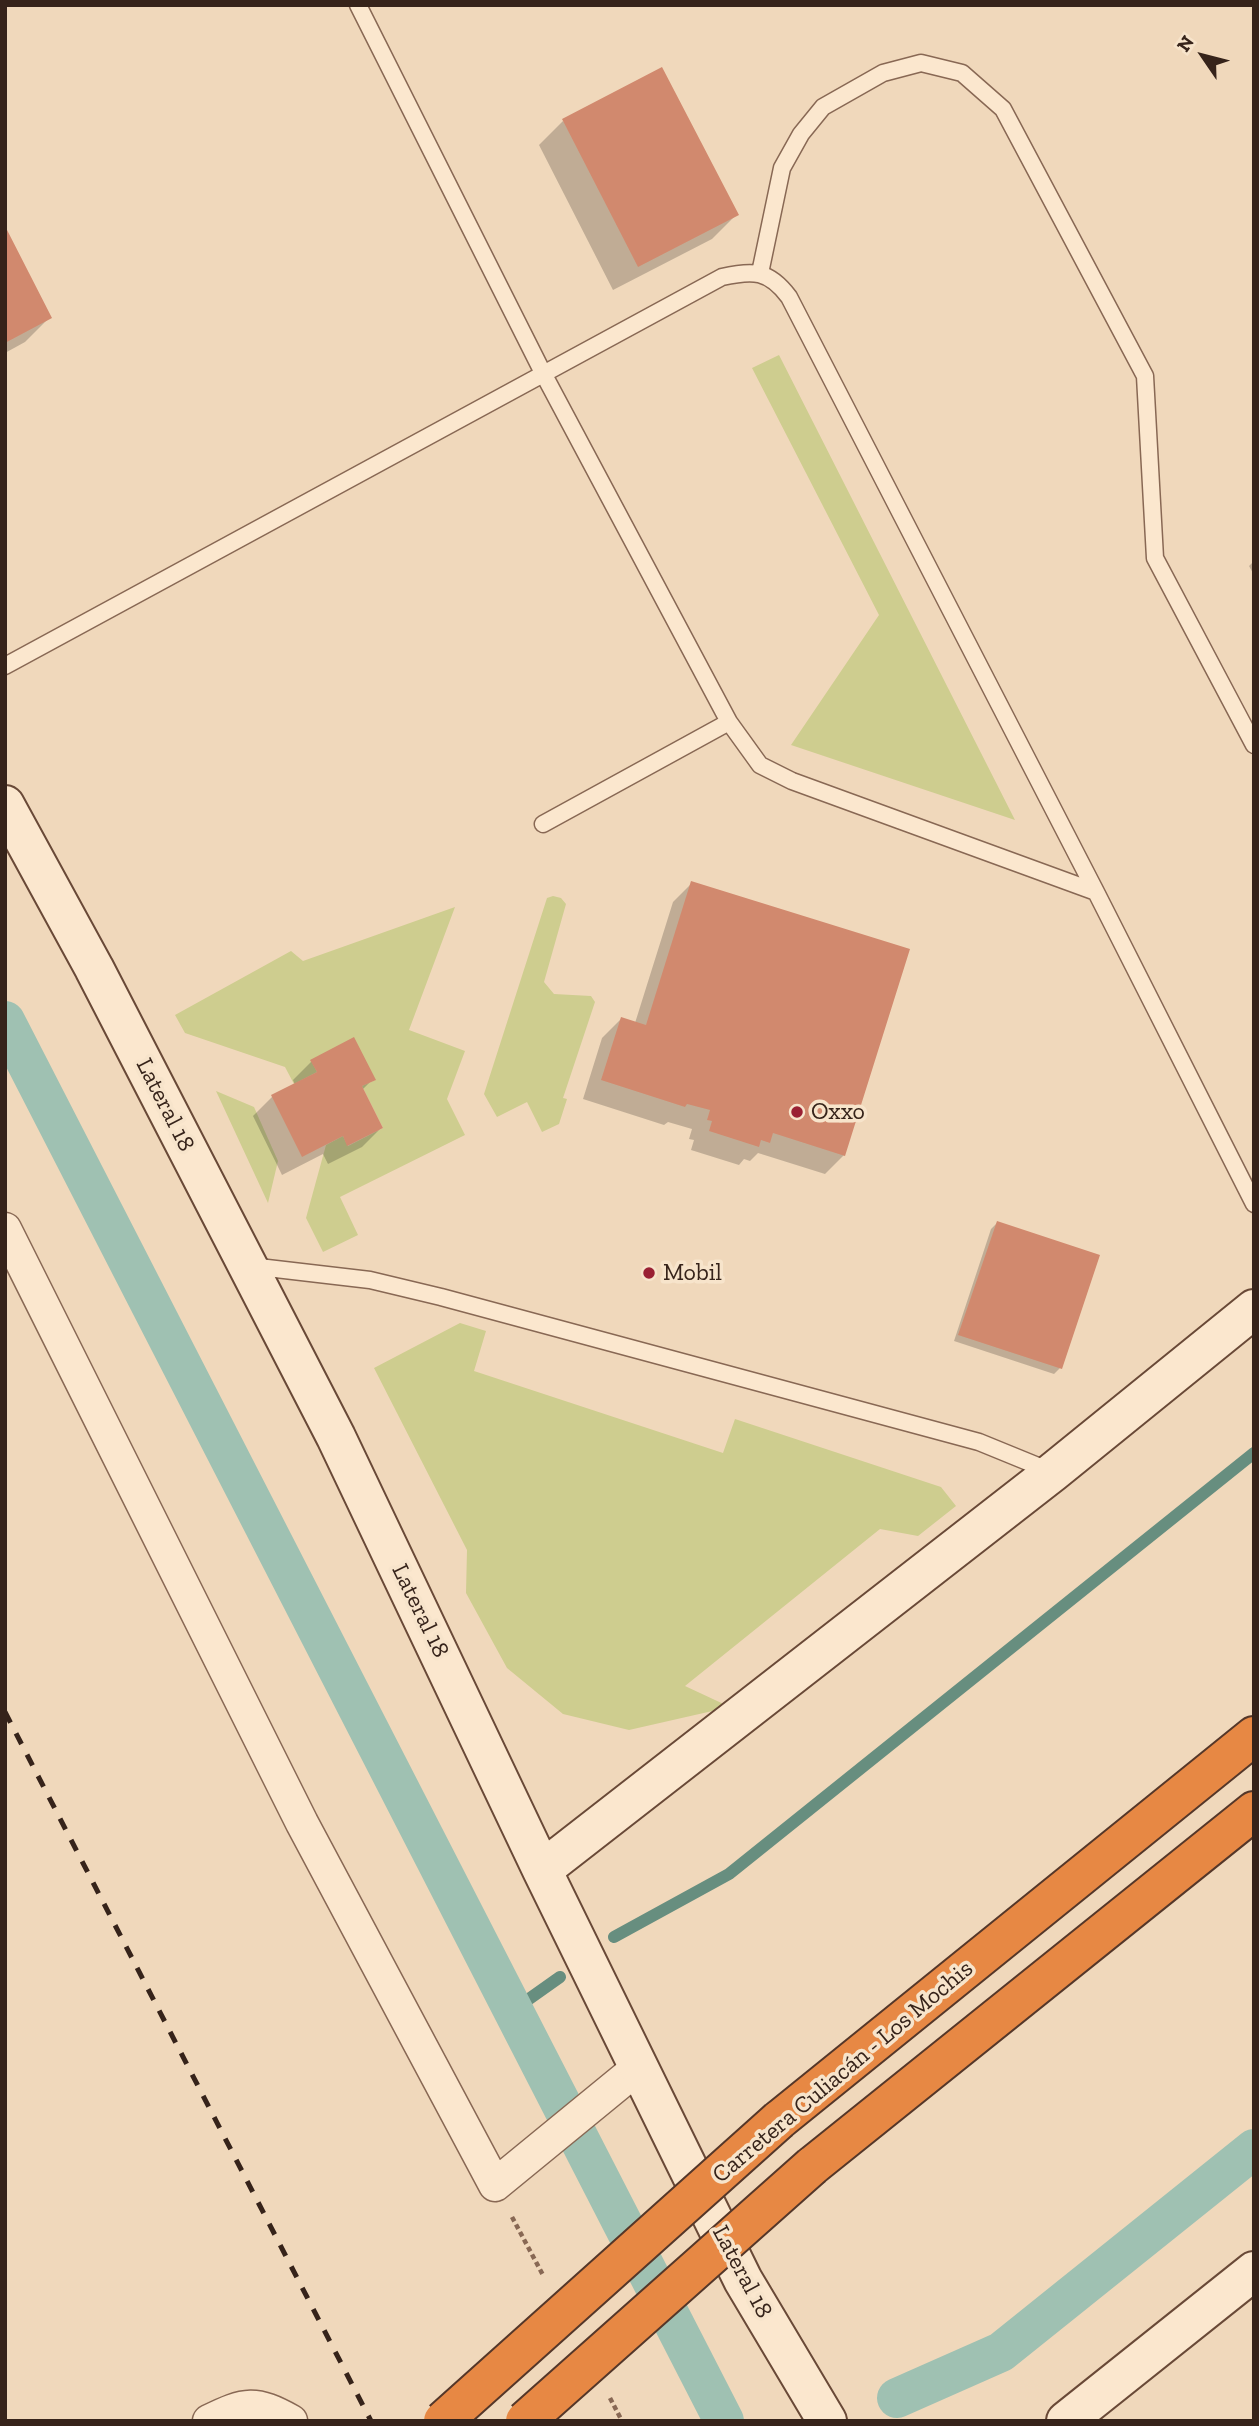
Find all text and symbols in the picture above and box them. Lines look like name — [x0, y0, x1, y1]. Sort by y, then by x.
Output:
north arrow — [1168, 21, 1238, 91]
text: N — [1172, 31, 1199, 56]
street label: Lateral 18 — [129, 1054, 201, 1156]
place label: Oxxo — [811, 1098, 865, 1126]
marker: Oxxo — [789, 1104, 805, 1120]
place label: Mobil — [663, 1259, 722, 1287]
marker: Mobil — [641, 1265, 657, 1281]
street label: Lateral 18 — [385, 1560, 455, 1662]
street label: Carretera Culiacán - Los Mochis — [707, 1955, 979, 2189]
street label: Lateral 18 — [706, 2221, 778, 2323]

